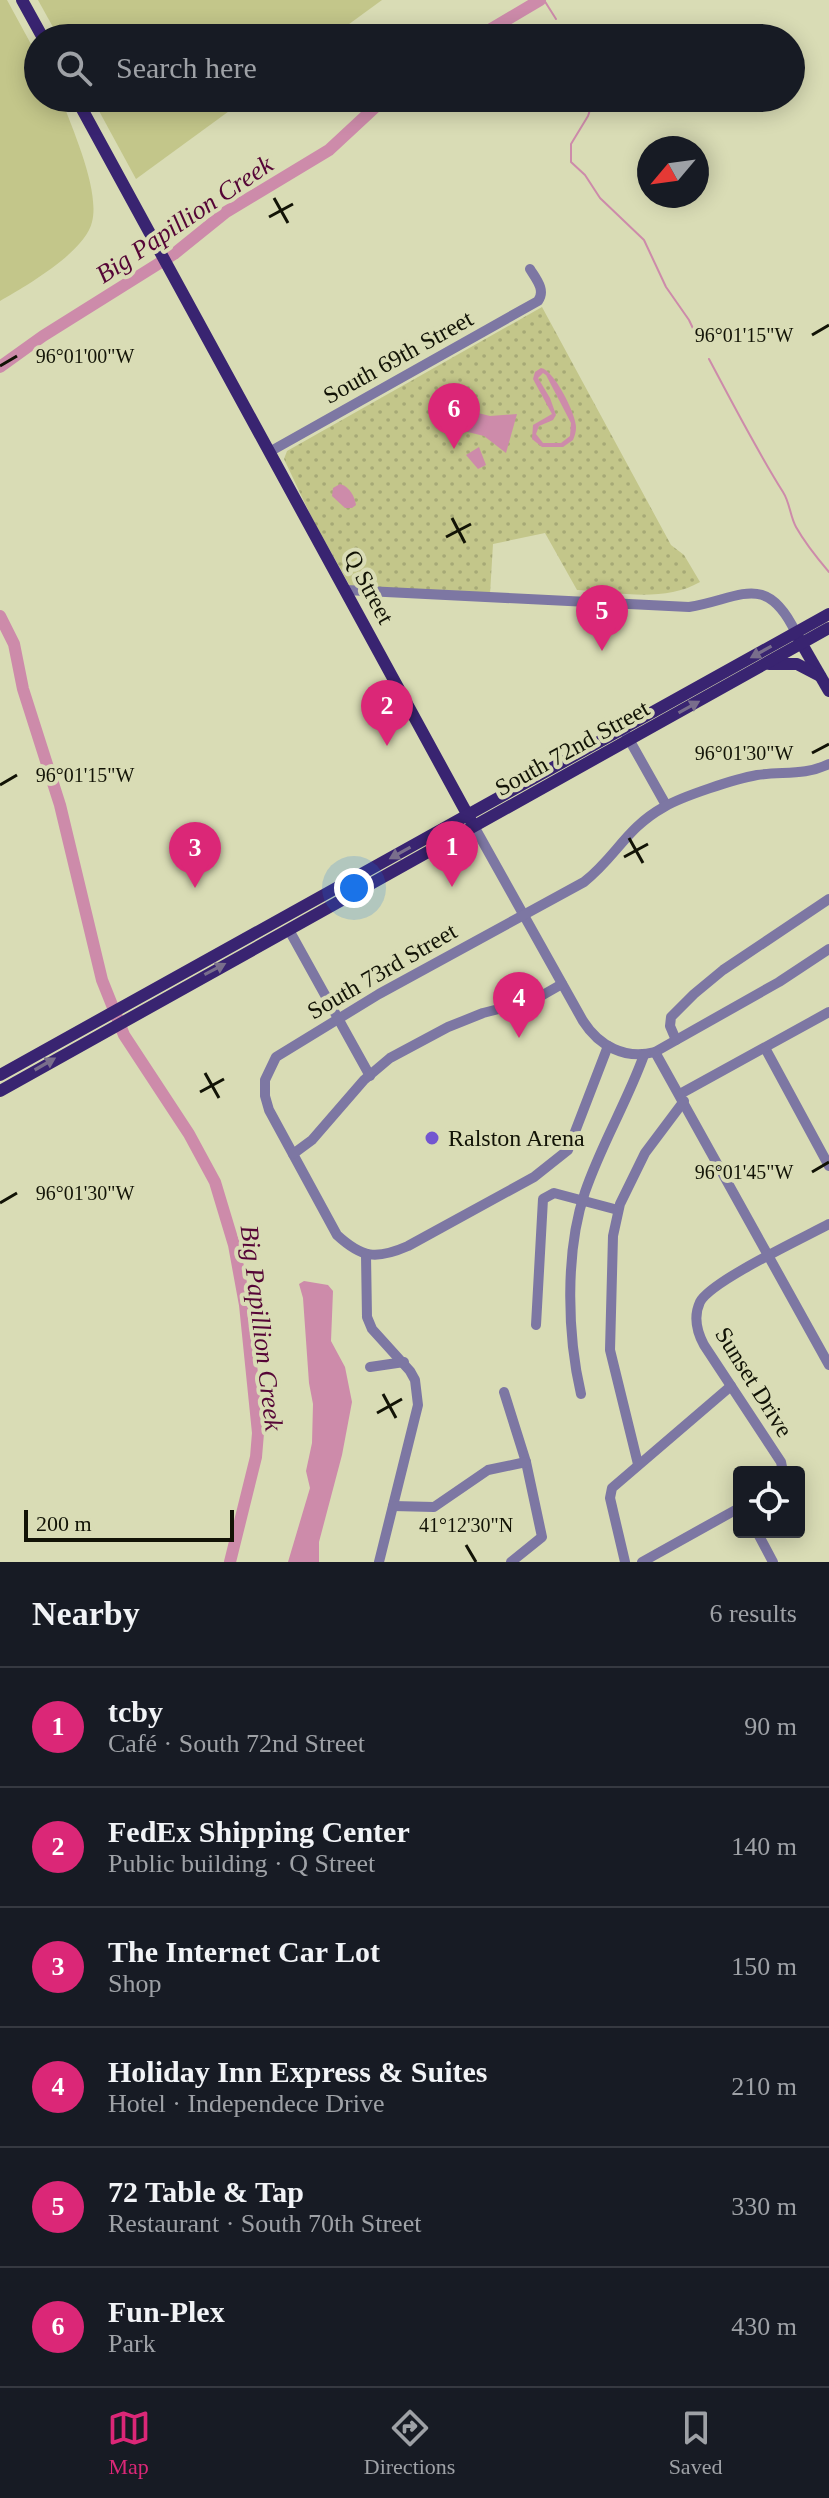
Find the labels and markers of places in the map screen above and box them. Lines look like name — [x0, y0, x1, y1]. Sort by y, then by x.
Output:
pin: 6 — [428, 383, 480, 449]
pin: 5 — [576, 585, 628, 651]
pin: 2 — [361, 680, 413, 746]
pin: 1 — [426, 821, 478, 887]
pin: 3 — [169, 822, 221, 888]
pin: 4 — [493, 972, 545, 1038]
place label: Ralston Arena — [448, 1125, 585, 1151]
marker: Ralston Arena — [423, 1129, 441, 1147]

